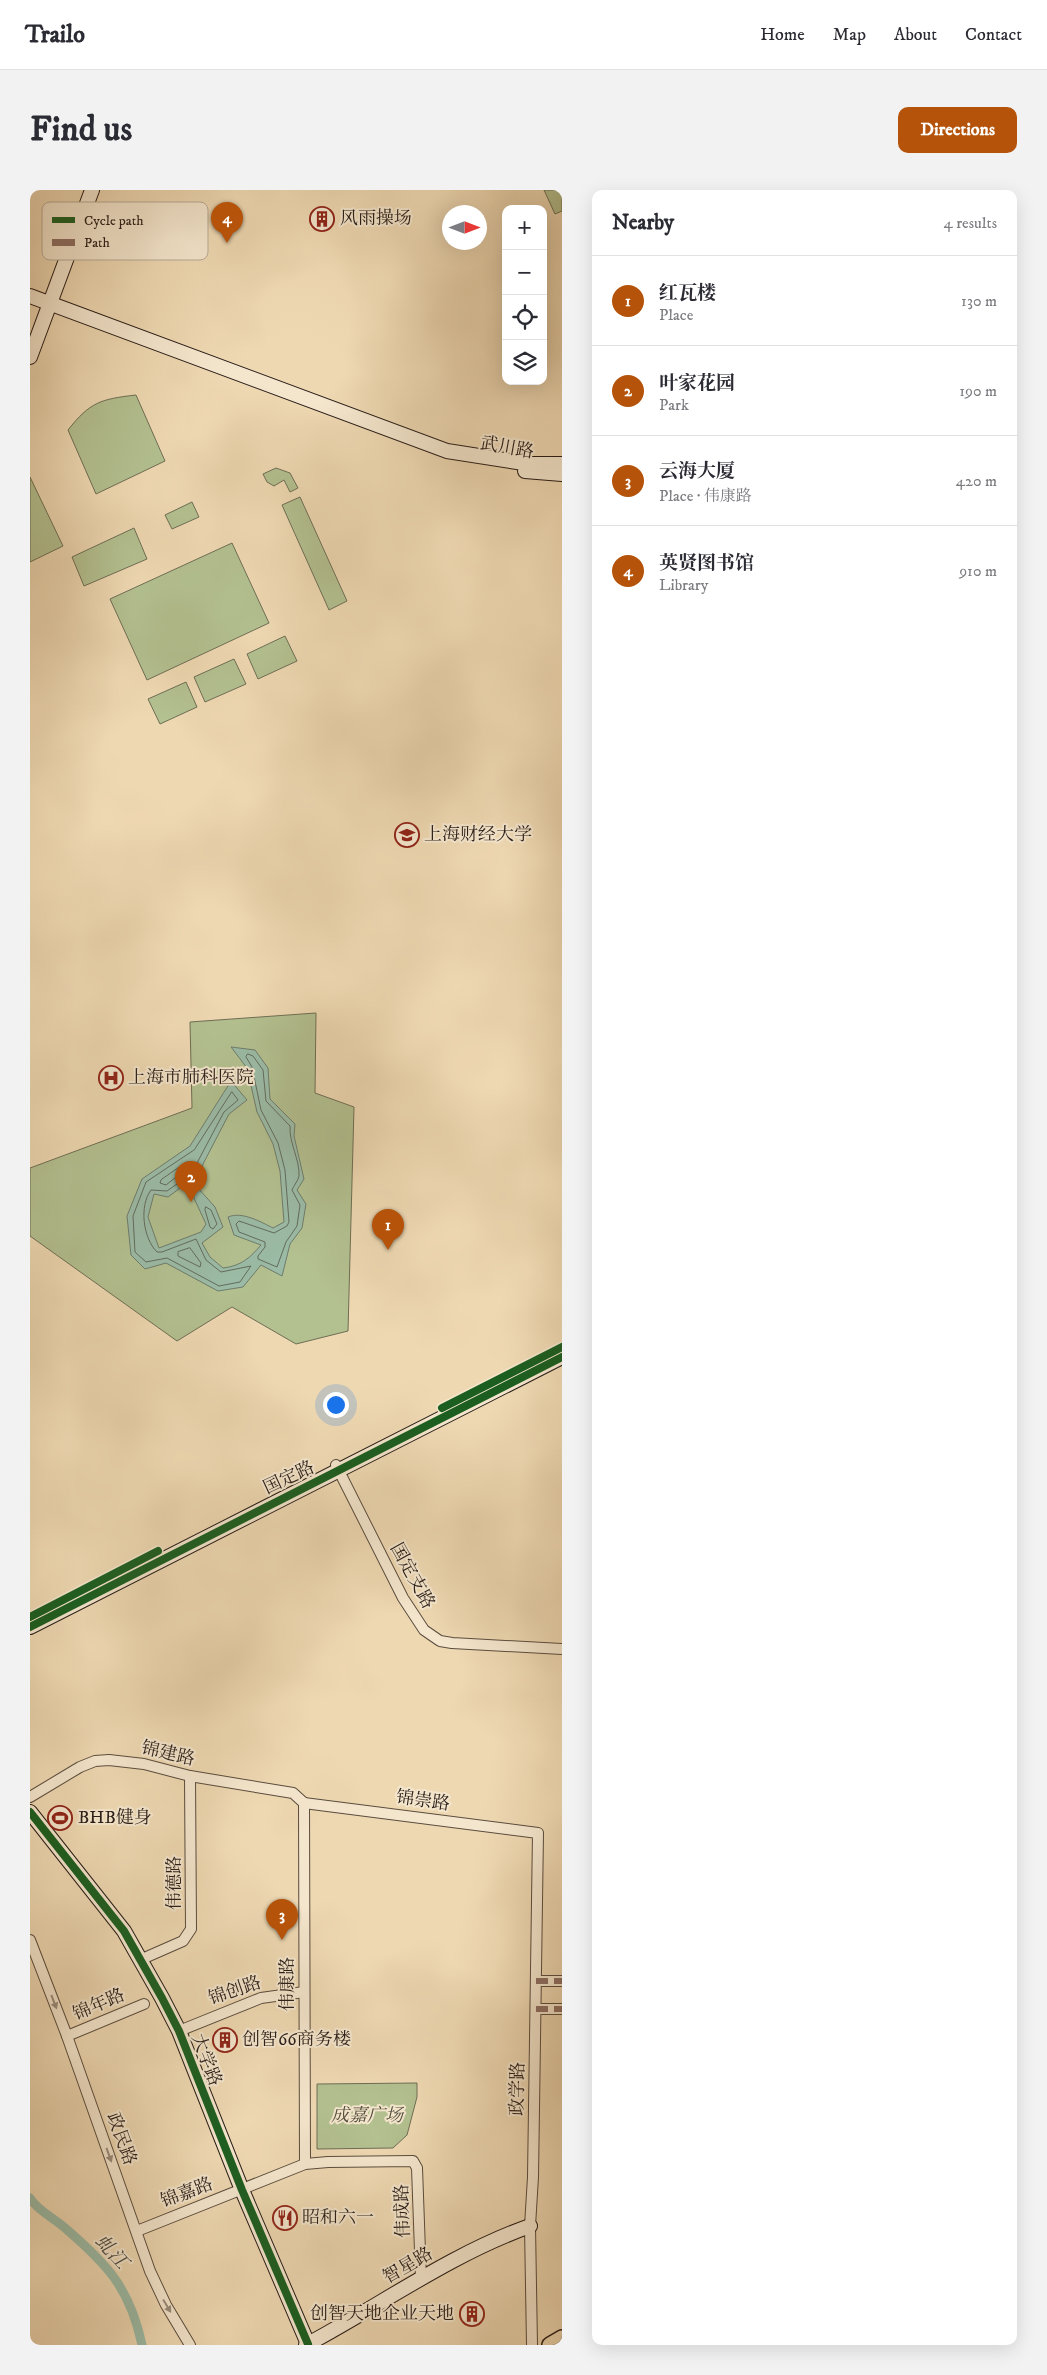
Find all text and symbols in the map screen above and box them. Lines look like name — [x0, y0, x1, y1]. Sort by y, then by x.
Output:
text: Trailo — [25, 20, 85, 50]
text: Home — [760, 24, 805, 46]
text: Map — [833, 24, 866, 46]
text: About — [894, 24, 937, 46]
text: Contact — [965, 24, 1022, 46]
button: Directions — [898, 107, 1017, 153]
text: Find us — [30, 108, 132, 152]
legend — [42, 202, 208, 260]
pin: 4 — [211, 202, 243, 243]
north arrow — [442, 205, 487, 250]
map controls — [502, 205, 547, 385]
button: + — [502, 205, 547, 250]
building icon: 风雨操场 — [309, 206, 335, 232]
place label: 风雨操场 — [340, 208, 412, 230]
text: Nearby — [612, 210, 674, 236]
text: Cycle path — [84, 212, 144, 230]
text: 4 results — [944, 213, 997, 233]
text: Path — [84, 234, 111, 252]
button: − — [502, 250, 547, 295]
text: 红瓦楼 — [659, 282, 716, 305]
text: 1 — [625, 291, 631, 311]
text: 130 m — [961, 291, 997, 311]
button: locate — [502, 295, 547, 340]
text: Place — [659, 305, 693, 325]
button: layers — [502, 340, 547, 385]
text: 叶家花园 — [659, 372, 735, 395]
text: 2 — [624, 381, 632, 401]
text: 190 m — [959, 381, 997, 401]
text: Park — [659, 395, 689, 415]
street label: 武川路 — [479, 432, 535, 464]
text: 云海大厦 — [659, 460, 735, 483]
text: 3 — [625, 471, 631, 491]
text: 420 m — [956, 471, 997, 491]
text: Place · 伟康路 — [659, 486, 752, 506]
text: 英贤图书馆 — [659, 552, 754, 575]
text: 4 — [623, 561, 633, 581]
text: 910 m — [959, 561, 997, 581]
text: Library — [659, 575, 708, 595]
school or university icon: 上海财经大学 — [394, 822, 420, 848]
place label: 上海财经大学 — [424, 824, 532, 846]
hospital icon: 上海市肺科医院 — [98, 1065, 124, 1091]
place label: 上海市肺科医院 — [128, 1067, 254, 1089]
pin: 2 — [175, 1161, 207, 1202]
pin: 1 — [372, 1209, 404, 1250]
your location — [323, 1392, 349, 1418]
street label: 国定路 — [260, 1457, 318, 1499]
street label: 国定支路 — [385, 1539, 439, 1613]
street label: 锦建路 — [139, 1737, 197, 1771]
street label: 锦崇路 — [395, 1786, 451, 1816]
sports icon: BHB健身 — [47, 1805, 73, 1831]
place label: BHB健身 — [78, 1807, 152, 1829]
street label: 伟德路 — [164, 1856, 186, 1910]
pin: 3 — [266, 1899, 298, 1940]
street label: 伟康路 — [277, 1957, 299, 2011]
street label: 锦创路 — [206, 1972, 264, 2010]
street label: 锦年路 — [70, 1984, 128, 2026]
one-way arrow — [50, 1995, 58, 2010]
building icon: 创智66商务楼 — [212, 2027, 238, 2053]
place label: 创智66商务楼 — [242, 2029, 351, 2051]
street label: 大学路 — [186, 2031, 226, 2089]
street label: 政学路 — [507, 2062, 529, 2116]
park label: 成嘉广场 — [331, 2105, 405, 2127]
street label: 政民路 — [101, 2110, 141, 2168]
one-way arrow — [106, 2147, 113, 2162]
street label: 锦嘉路 — [158, 2173, 216, 2213]
street label: 伟成路 — [391, 2184, 415, 2238]
restaurant icon: 昭和六一 — [272, 2205, 298, 2231]
place label: 昭和六一 — [302, 2207, 374, 2229]
water label: 虬江 — [90, 2230, 134, 2276]
street label: 智星路 — [379, 2243, 437, 2289]
one-way arrow — [162, 2300, 171, 2313]
building icon: 创智天地企业天地 — [459, 2301, 485, 2327]
place label: 创智天地企业天地 — [310, 2303, 454, 2325]

